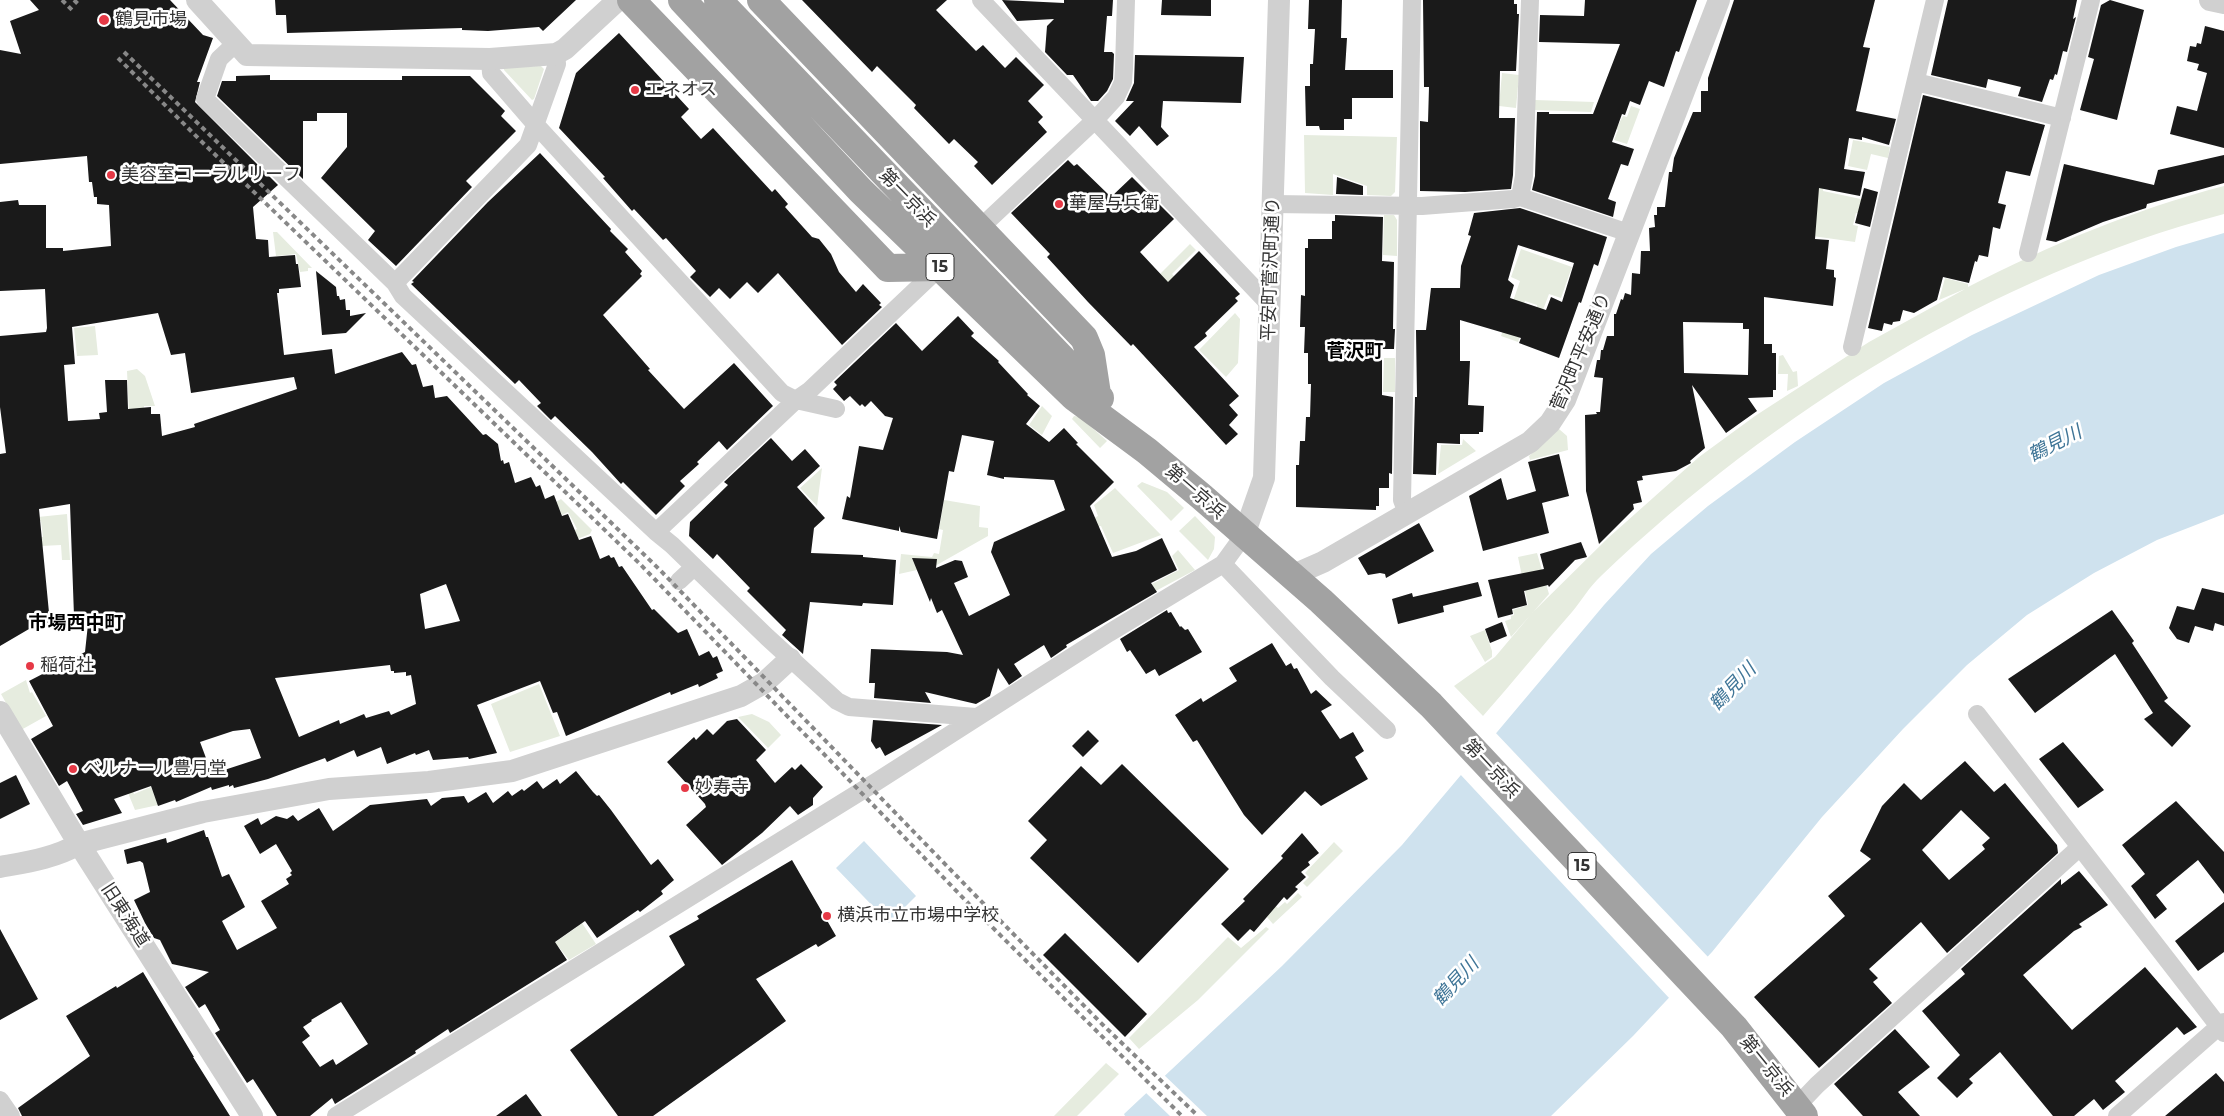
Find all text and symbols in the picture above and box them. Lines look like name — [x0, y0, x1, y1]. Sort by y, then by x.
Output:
place label: 鶴見市場 — [115, 9, 187, 31]
marker: 鶴見市場 — [97, 13, 111, 27]
place label: エネオス — [645, 79, 717, 101]
marker: エネオス — [629, 84, 641, 96]
place label: 美容室コーラルリーフ — [121, 164, 301, 186]
street label: 第一京浜 — [874, 165, 940, 231]
marker: 美容室コーラルリーフ — [105, 169, 117, 181]
place label: 華屋与兵衛 — [1069, 193, 1159, 215]
street label: 平安町菅沢町通り — [1258, 197, 1284, 341]
marker: 華屋与兵衛 — [1053, 198, 1065, 210]
road number: 15 — [926, 253, 954, 280]
street label: 菅沢町平安通り — [1546, 290, 1616, 414]
district label: 菅沢町 — [1327, 340, 1383, 362]
water label: 鶴見川 — [2024, 421, 2086, 467]
street label: 第一京浜 — [1161, 460, 1229, 524]
district label: 市場西中町 — [29, 612, 123, 634]
place label: 稲荷社 — [40, 655, 94, 677]
water label: 鶴見川 — [1705, 659, 1761, 715]
marker: 稲荷社 — [24, 660, 36, 672]
street label: 第一京浜 — [1459, 735, 1523, 803]
place label: ベルナール豊月堂 — [83, 758, 227, 780]
marker: ベルナール豊月堂 — [67, 763, 79, 775]
place label: 妙寿寺 — [695, 777, 749, 799]
marker: 妙寿寺 — [679, 782, 691, 794]
road number: 15 — [1568, 852, 1596, 879]
street label: 旧東海道 — [96, 879, 154, 951]
place label: 横浜市立市場中学校 — [837, 905, 999, 927]
marker: 横浜市立市場中学校 — [821, 910, 833, 922]
water label: 鶴見川 — [1428, 953, 1484, 1011]
street label: 第一京浜 — [1735, 1031, 1797, 1101]

